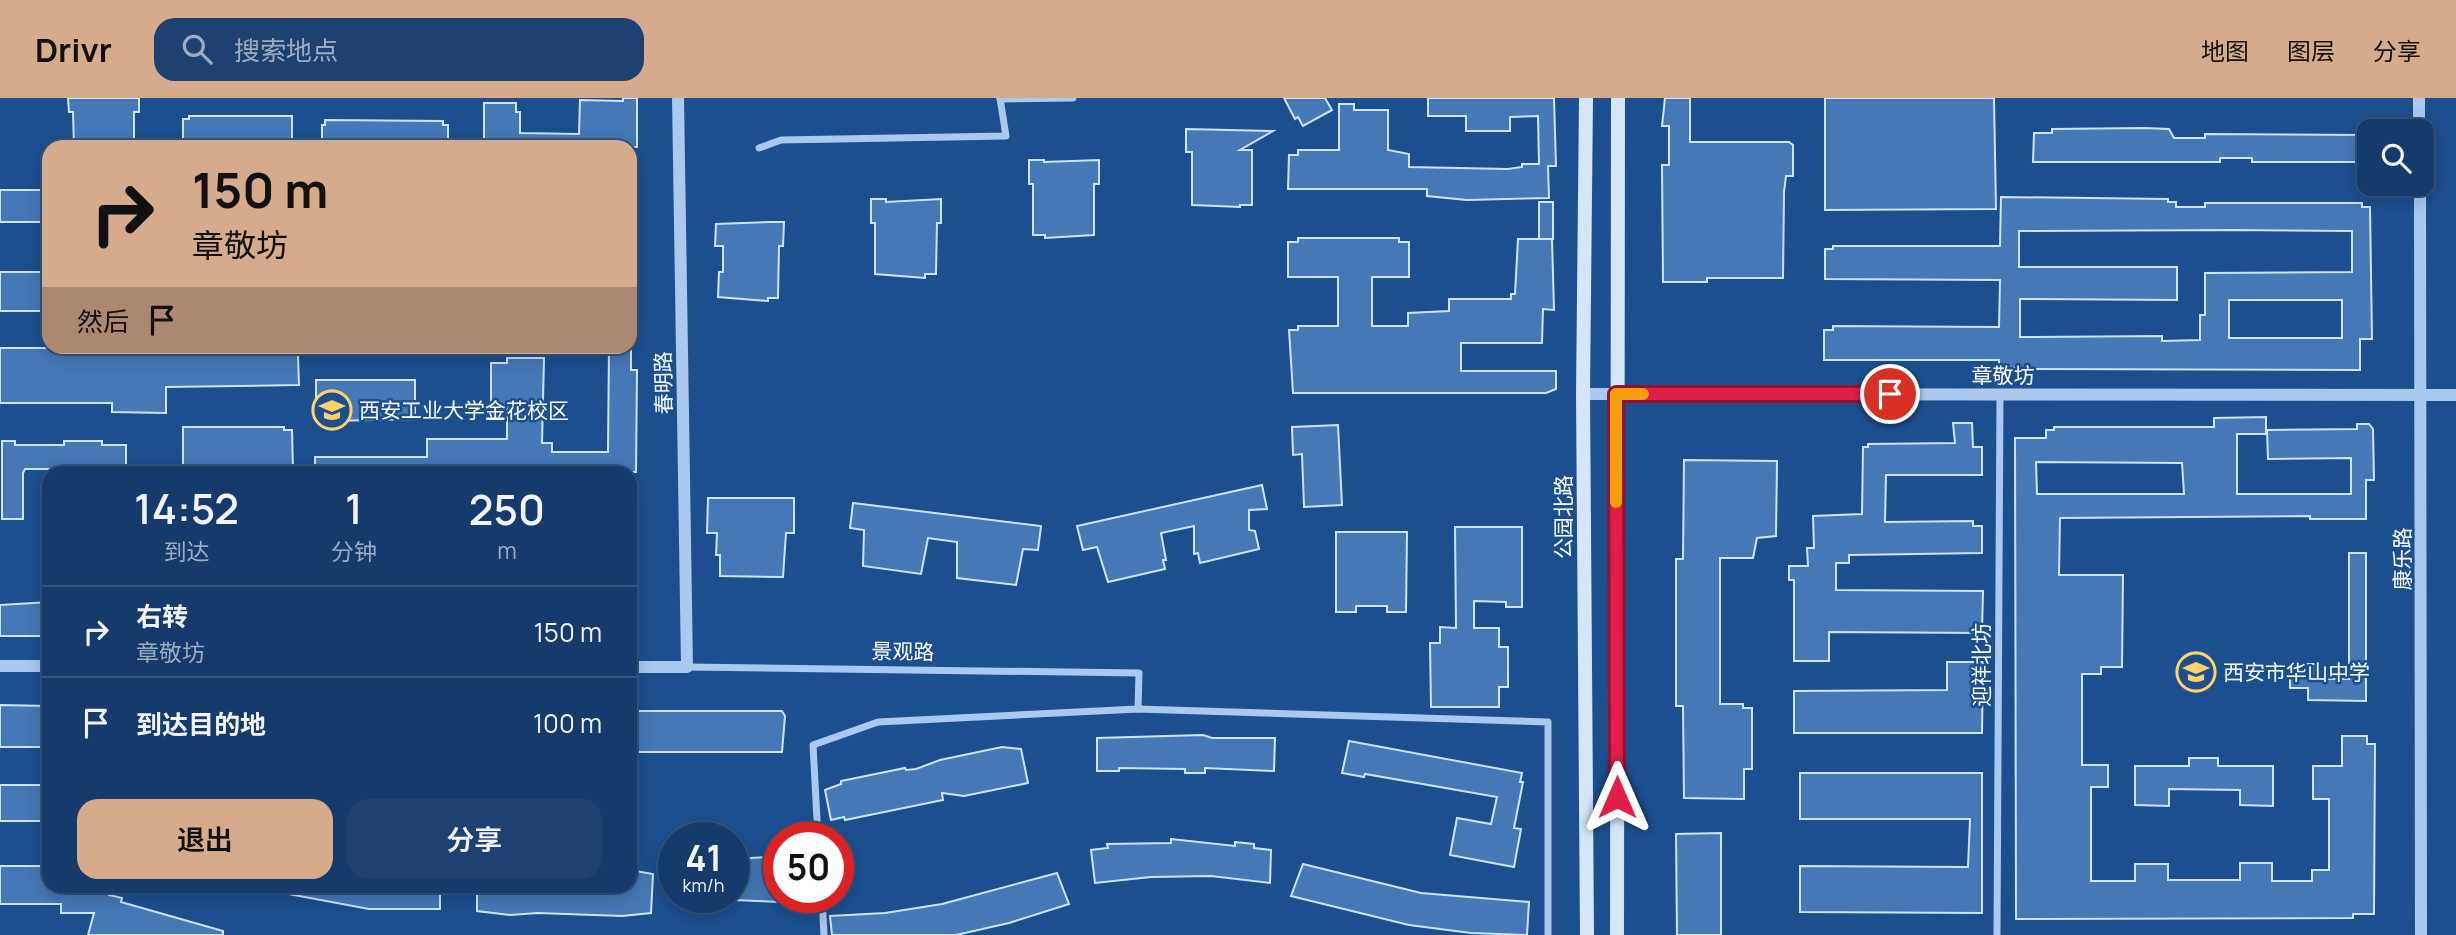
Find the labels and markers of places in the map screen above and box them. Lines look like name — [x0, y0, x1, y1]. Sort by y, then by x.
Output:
pin — [1860, 364, 1920, 424]
school or university icon: 西安工业大学金花校区 — [311, 389, 353, 431]
place label: 西安工业大学金花校区 — [359, 396, 569, 424]
school or university icon: 西安市华山中学 — [2175, 651, 2217, 693]
place label: 西安市华山中学 — [2223, 658, 2370, 686]

